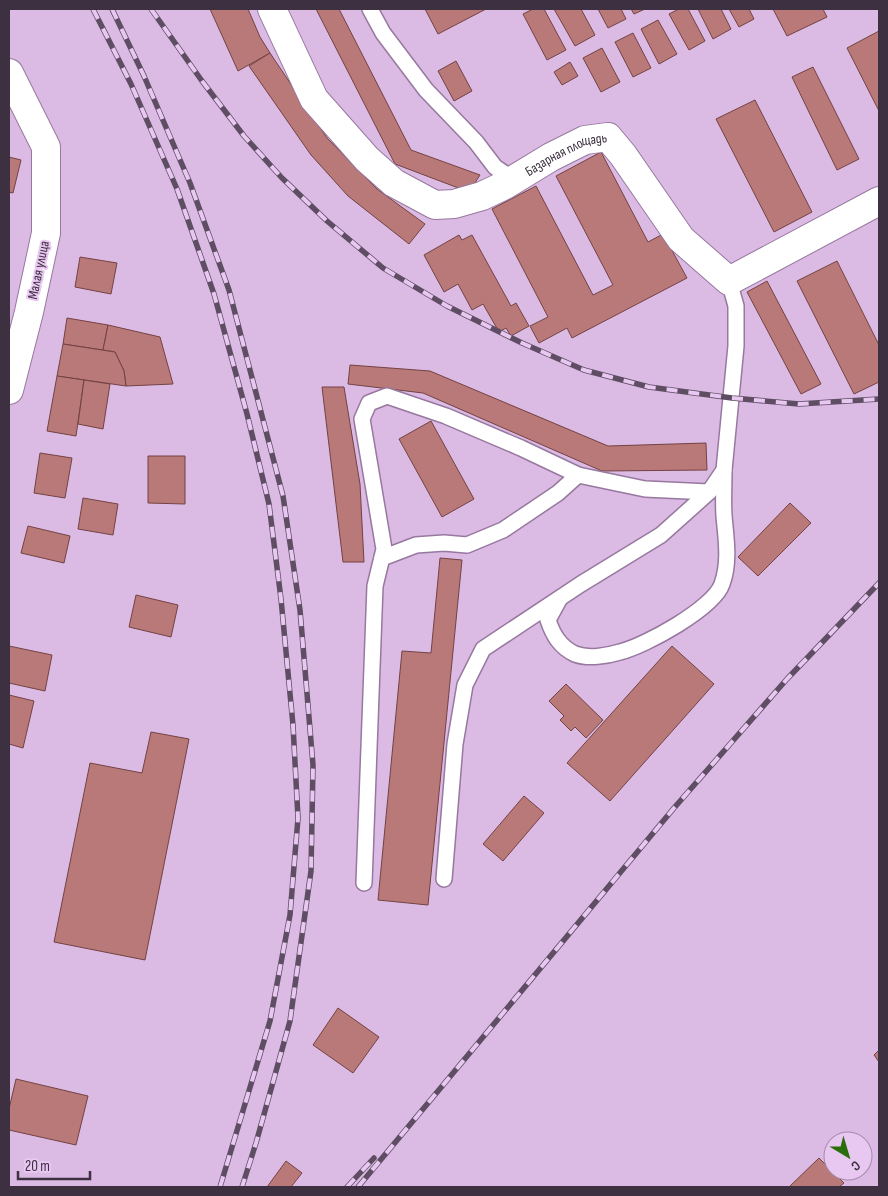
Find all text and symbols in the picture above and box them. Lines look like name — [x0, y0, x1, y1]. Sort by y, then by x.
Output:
street label: Базарная площадь — [522, 129, 608, 180]
street label: Малая улица — [24, 239, 53, 301]
north arrow — [823, 1131, 873, 1181]
scale bar — [18, 1148, 90, 1180]
text: 20 m — [25, 1157, 50, 1176]
text: С — [848, 1157, 864, 1175]

